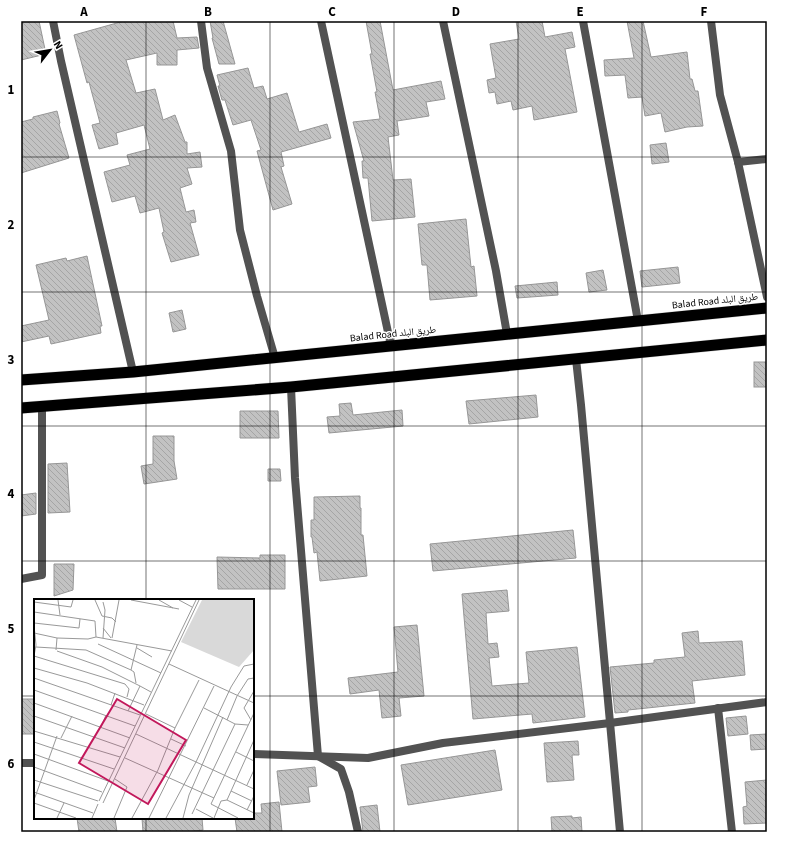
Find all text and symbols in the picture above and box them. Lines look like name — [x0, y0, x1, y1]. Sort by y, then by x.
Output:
text: A — [79, 3, 88, 21]
text: B — [204, 3, 212, 21]
text: C — [328, 3, 336, 21]
text: D — [452, 3, 460, 21]
text: E — [576, 3, 584, 21]
text: F — [701, 3, 708, 21]
north arrow — [30, 30, 70, 70]
text: N — [50, 38, 66, 52]
text: 1 — [8, 81, 15, 99]
text: 2 — [8, 216, 15, 234]
street label: Balad Road طريق البلد — [671, 289, 759, 312]
street label: Balad Road طريق البلد — [349, 322, 437, 345]
text: 3 — [8, 351, 15, 369]
text: 4 — [8, 485, 15, 503]
inset map — [34, 599, 254, 819]
text: 5 — [8, 620, 15, 638]
text: 6 — [8, 755, 15, 773]

